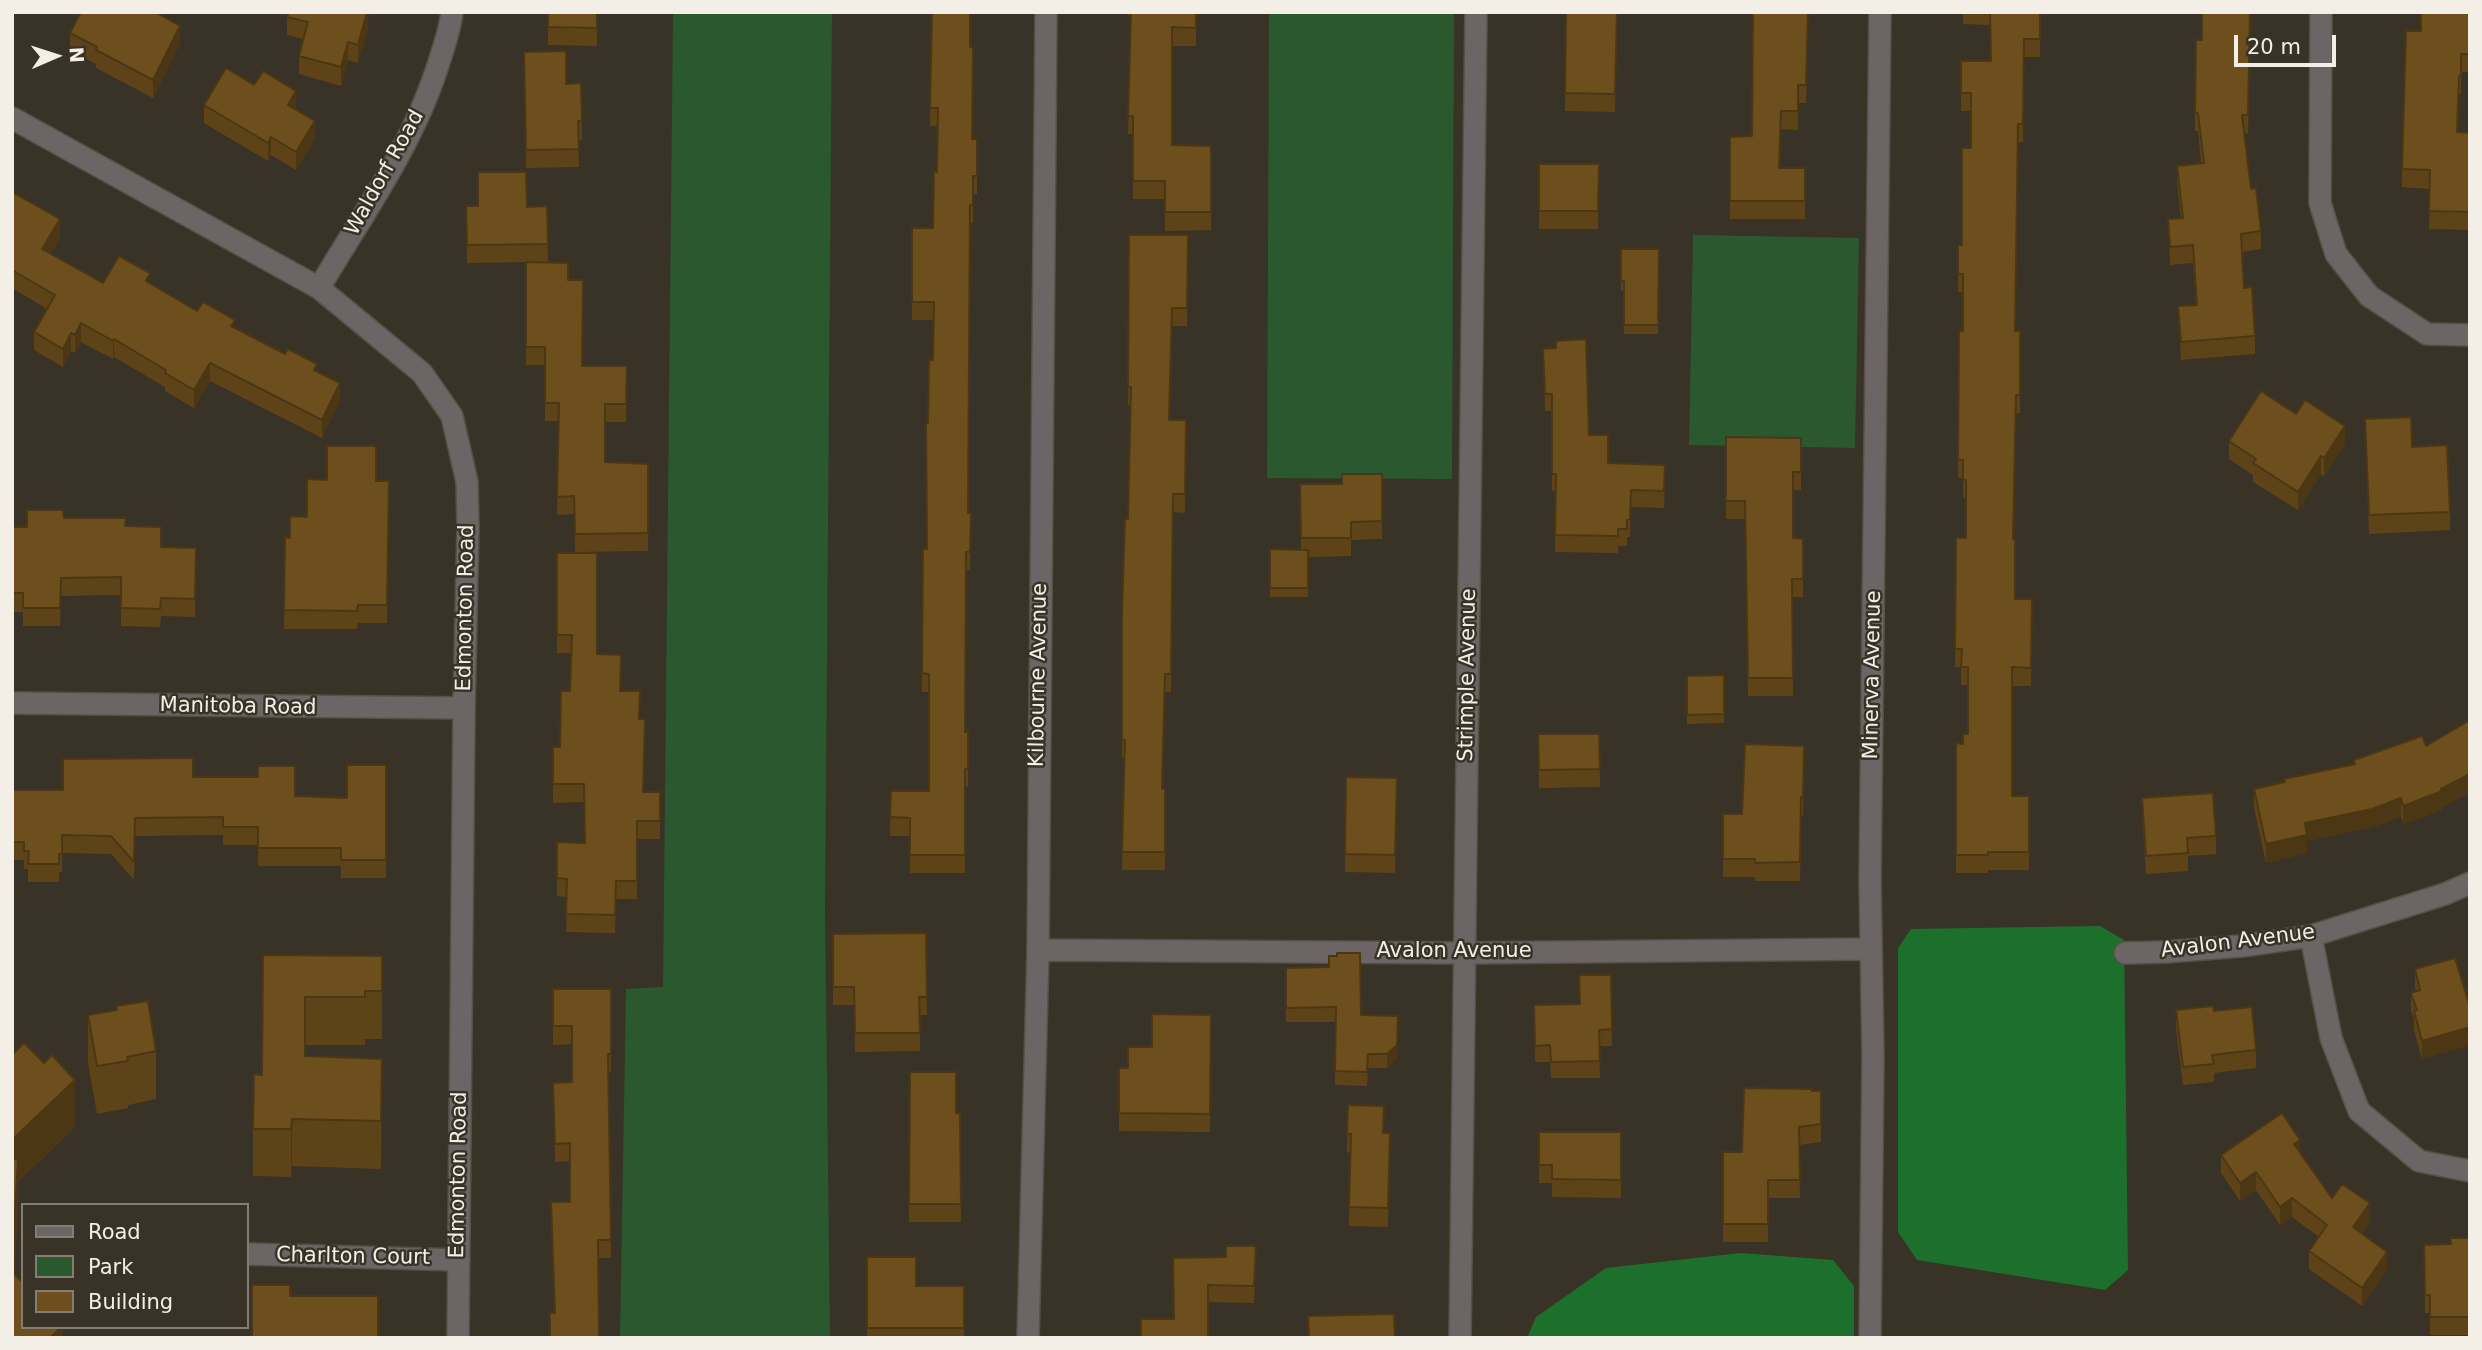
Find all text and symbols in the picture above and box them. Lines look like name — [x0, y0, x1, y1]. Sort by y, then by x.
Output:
north arrow — [21, 21, 91, 91]
scale bar — [2237, 21, 2338, 65]
text: 20 m — [2247, 35, 2301, 59]
text: N — [66, 46, 88, 63]
street label: Waldorf Road — [340, 106, 430, 240]
street label: Edmonton Road — [452, 524, 480, 692]
street label: Kilbourne Avenue — [1025, 583, 1053, 767]
street label: Strimple Avenue — [1454, 588, 1482, 762]
street label: Minerva Avenue — [1859, 590, 1887, 760]
street label: Manitoba Road — [159, 693, 317, 721]
street label: Avalon Avenue — [2159, 920, 2317, 964]
street label: Avalon Avenue — [1376, 939, 1532, 965]
street label: Edmonton Road — [445, 1091, 473, 1259]
legend — [21, 1203, 248, 1329]
text: Road — [88, 1220, 141, 1244]
street label: Charlton Court — [276, 1243, 430, 1271]
text: Park — [88, 1255, 133, 1279]
text: Building — [88, 1290, 173, 1314]

